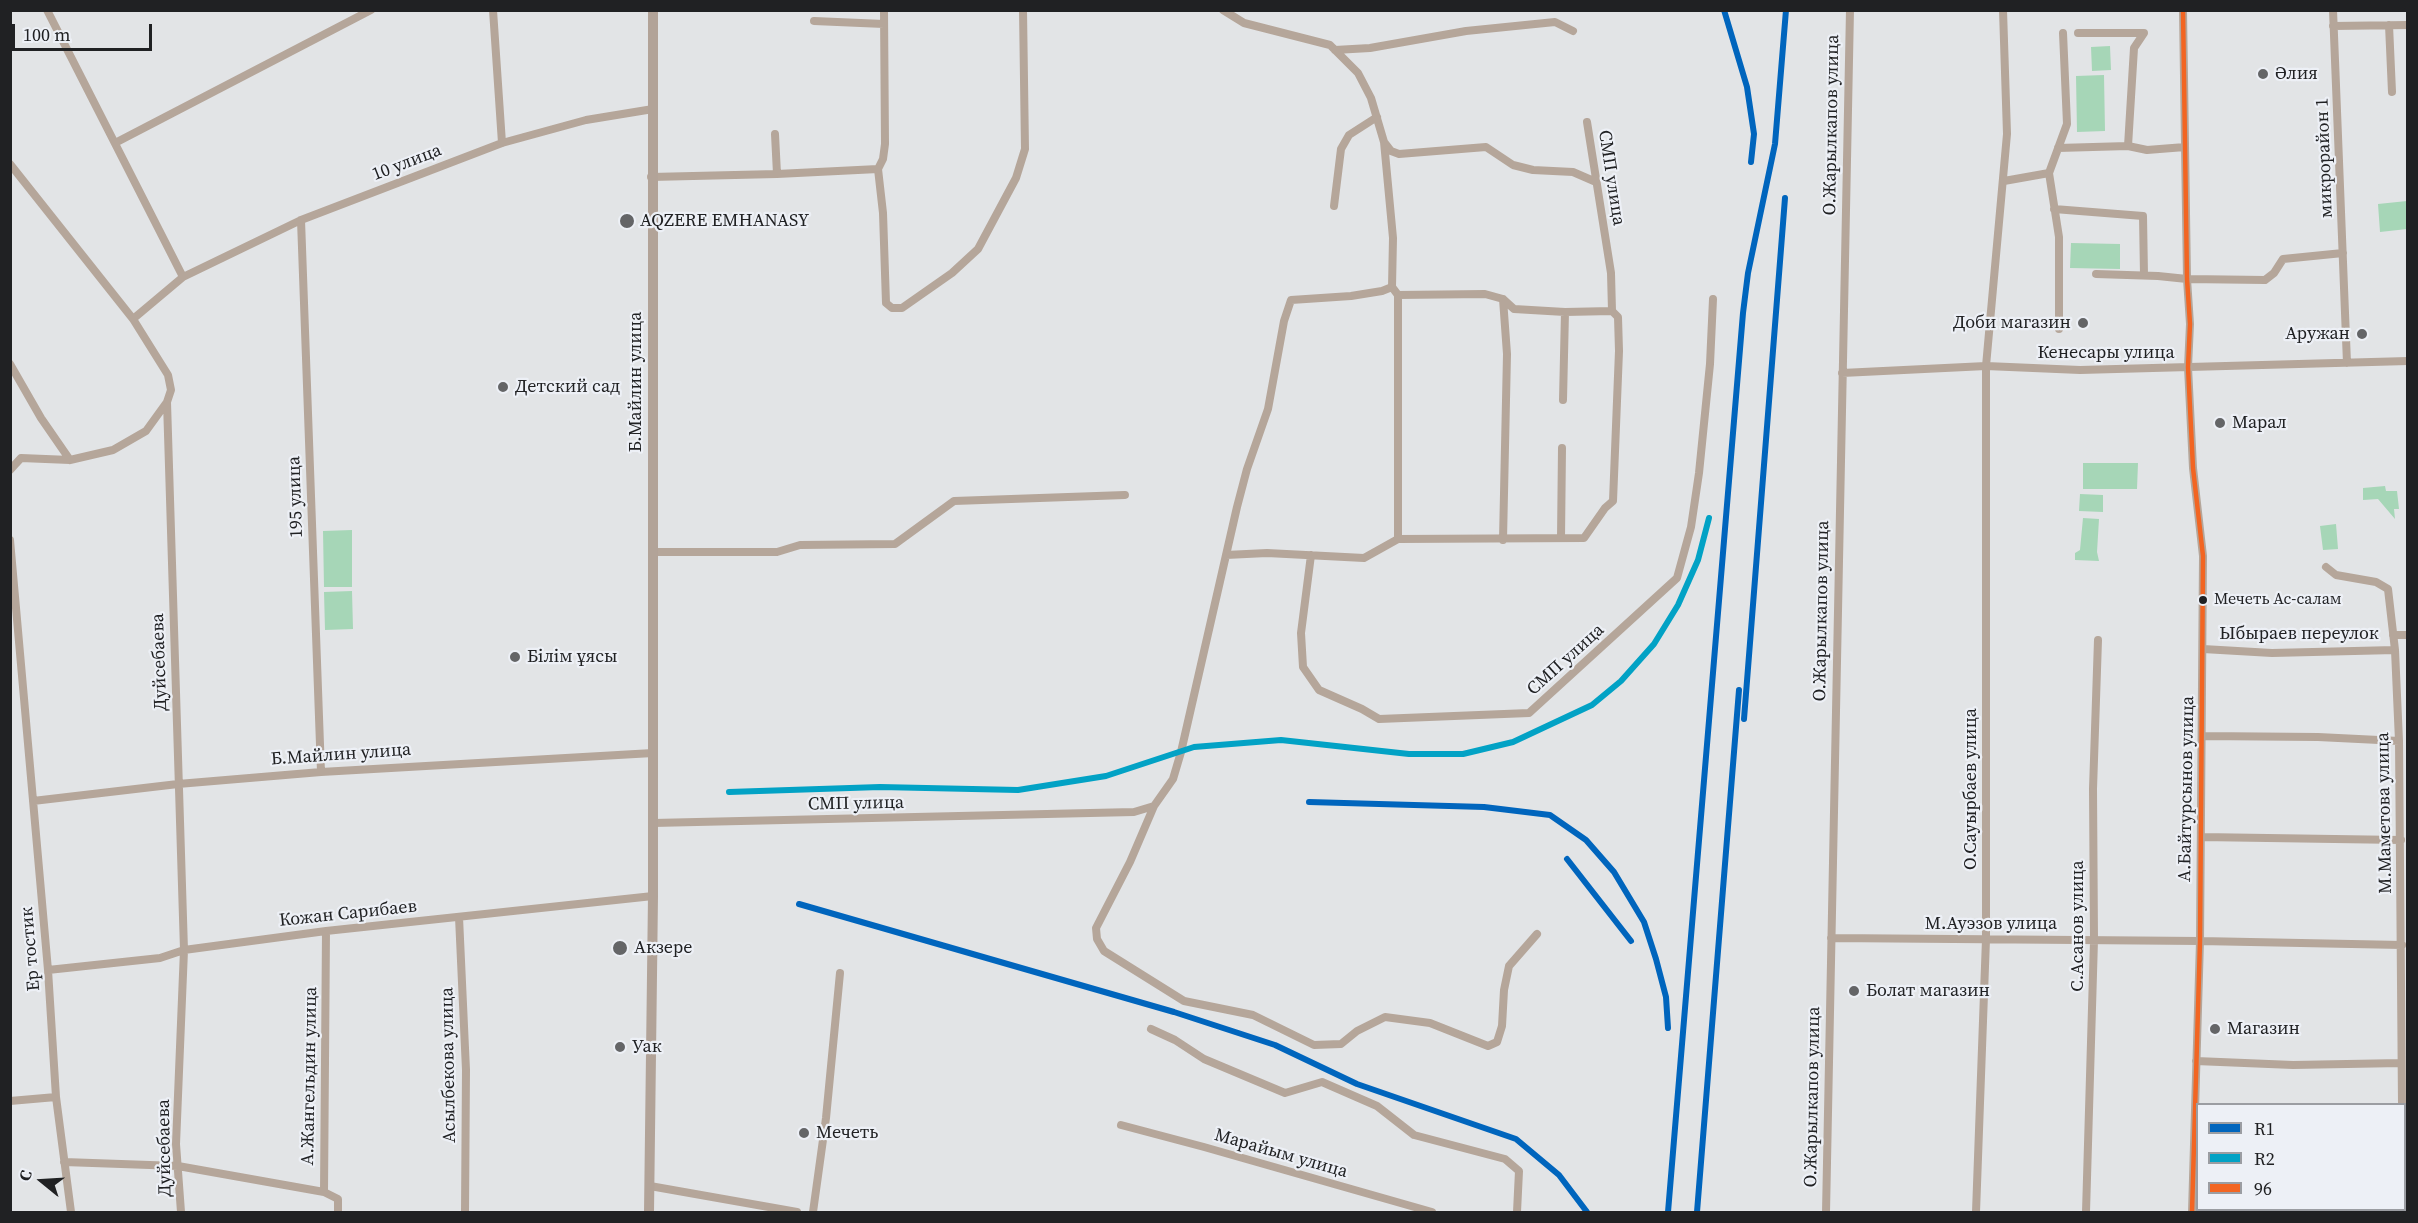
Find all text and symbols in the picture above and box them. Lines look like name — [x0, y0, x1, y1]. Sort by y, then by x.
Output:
scale bar — [15, 12, 154, 50]
text: 100 m — [23, 22, 70, 47]
street label: О.Жарылкапов улица — [1820, 34, 1844, 216]
place label: Әлия — [2275, 63, 2318, 85]
marker: Әлия — [2256, 67, 2270, 81]
street label: микрорайон 1 — [2312, 98, 2338, 218]
street label: СМП улица — [1593, 129, 1629, 227]
street label: 10 улица — [369, 140, 445, 186]
place label: AQZERE EMHANASY — [640, 210, 809, 232]
marker: AQZERE EMHANASY — [618, 212, 636, 230]
street label: Б.Майлин улица — [625, 312, 647, 452]
place label: Доби магазин — [1953, 312, 2071, 334]
marker: Доби магазин — [2076, 316, 2090, 330]
place label: Аружан — [2285, 323, 2350, 345]
marker: Аружан — [2355, 327, 2369, 341]
street label: Кенесары улица — [2037, 342, 2175, 364]
place label: Детский сад — [515, 376, 620, 398]
marker: Детский сад — [496, 380, 510, 394]
place label: Марал — [2232, 412, 2287, 434]
marker: Марал — [2213, 416, 2227, 430]
street label: 195 улица — [284, 456, 308, 538]
street label: О.Жарылкапов улица — [1810, 520, 1834, 702]
place label: Мечеть Ас-салам — [2214, 590, 2342, 610]
marker: Мечеть Ас-салам — [2197, 594, 2209, 606]
street label: Дуйсебаева — [148, 613, 172, 711]
street label: СМП улица — [1523, 620, 1609, 700]
street label: Ыбыраев переулок — [2219, 623, 2379, 645]
place label: Білім ұясы — [527, 646, 618, 668]
marker: Білім ұясы — [508, 650, 522, 664]
street label: А.Байтурсынов улица — [2175, 696, 2199, 882]
street label: О.Сауырбаев улица — [1960, 708, 1982, 870]
street label: М.Маметова улица — [2373, 732, 2397, 894]
street label: Б.Майлин улица — [270, 739, 412, 771]
street label: СМП улица — [808, 792, 904, 816]
street label: С.Асанов улица — [2067, 860, 2089, 992]
street label: Кожан Сарибаев — [278, 896, 418, 932]
street label: Ер тостик — [17, 906, 45, 992]
street label: М.Ауэзов улица — [1925, 913, 2057, 935]
place label: Акзере — [634, 937, 692, 959]
marker: Акзере — [611, 939, 629, 957]
place label: Болат магазин — [1866, 980, 1990, 1002]
marker: Болат магазин — [1847, 984, 1861, 998]
street label: А.Жангельдин улица — [298, 986, 322, 1166]
street label: Асылбекова улица — [437, 987, 461, 1143]
street label: О.Жарылкапов улица — [1801, 1006, 1825, 1188]
place label: Магазин — [2227, 1018, 2300, 1040]
marker: Магазин — [2208, 1022, 2222, 1036]
place label: Уак — [632, 1036, 662, 1058]
marker: Уак — [613, 1040, 627, 1054]
street label: Дуйсебаева — [153, 1099, 177, 1197]
legend — [2196, 1103, 2406, 1211]
text: R1 — [2254, 1116, 2275, 1141]
place label: Мечеть — [816, 1122, 878, 1144]
street label: Марайым улица — [1212, 1125, 1350, 1183]
marker: Мечеть — [797, 1126, 811, 1140]
text: R2 — [2254, 1146, 2275, 1171]
north arrow — [12, 1151, 72, 1211]
text: С — [13, 1167, 37, 1184]
text: 96 — [2254, 1176, 2272, 1201]

